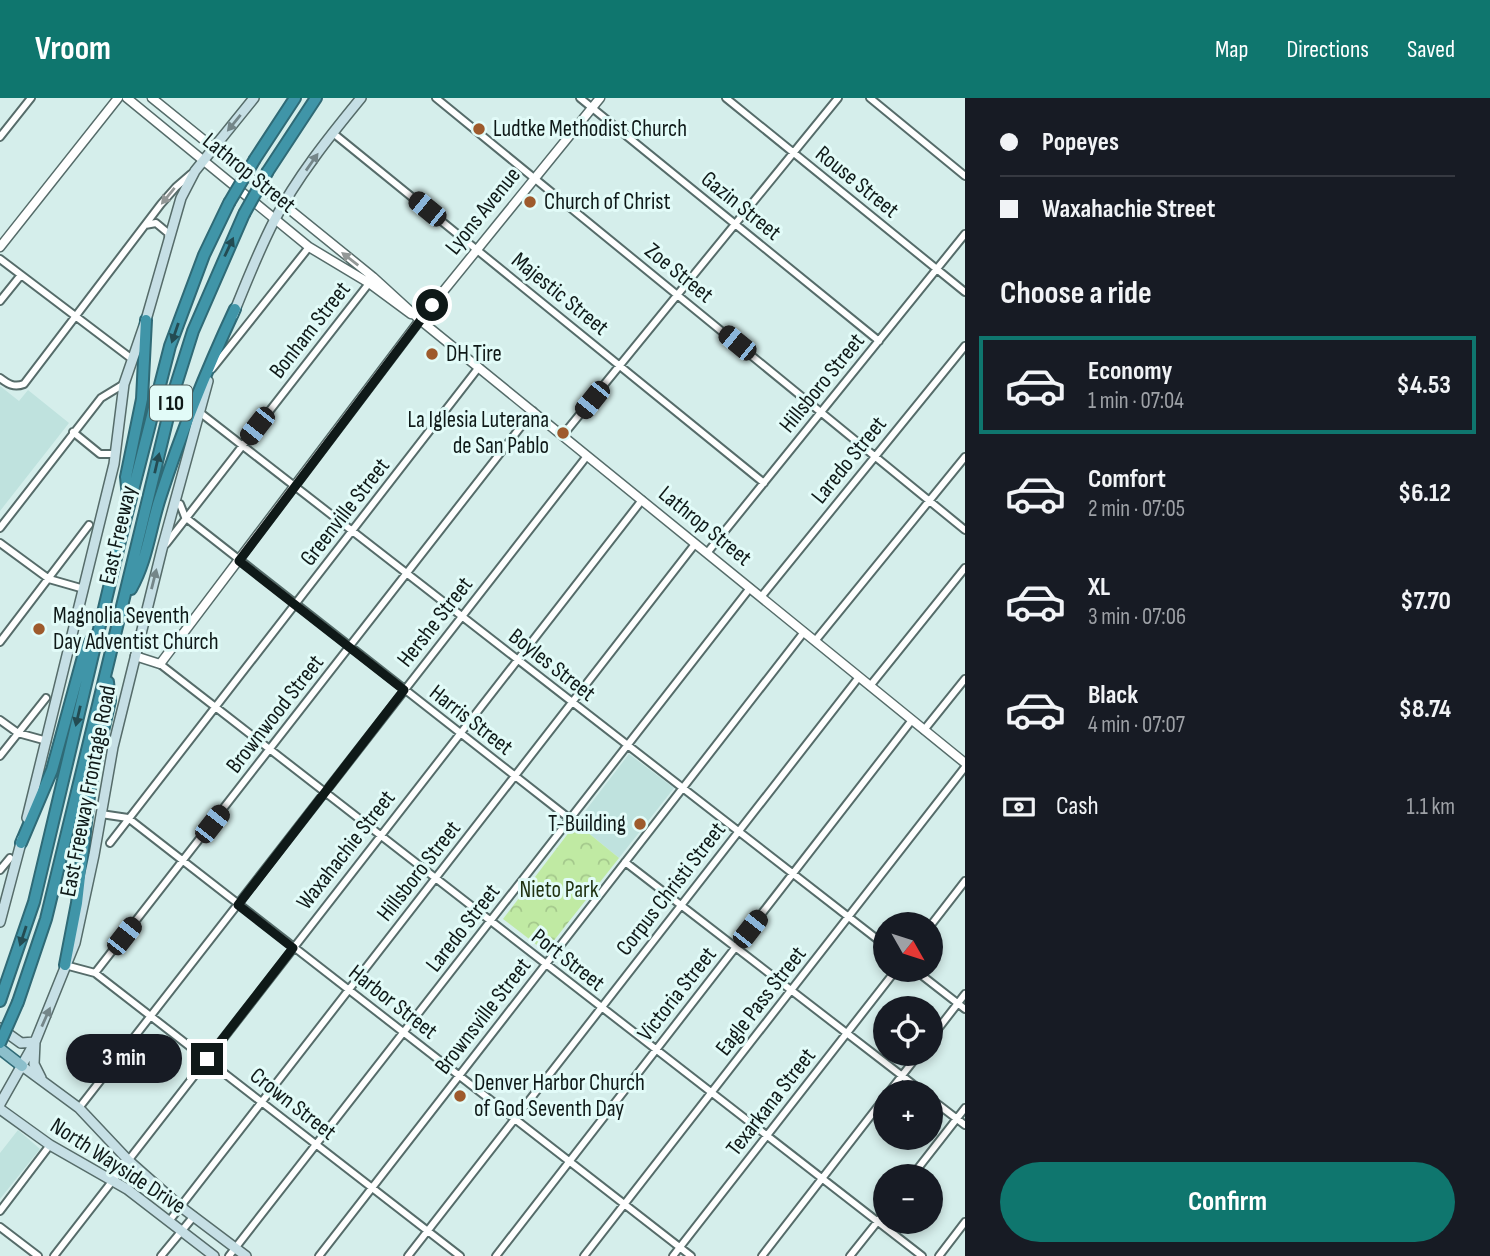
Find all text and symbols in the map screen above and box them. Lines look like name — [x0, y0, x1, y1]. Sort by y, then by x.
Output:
text: Vroom — [35, 29, 111, 69]
text: Map — [1215, 35, 1248, 64]
text: Directions — [1286, 35, 1369, 64]
text: Saved — [1407, 35, 1455, 64]
one-way arrow — [228, 114, 242, 132]
place label: Ludtke Methodist Church — [493, 115, 687, 143]
marker: Ludtke Methodist Church — [471, 121, 487, 137]
street label: Lathrop Street — [197, 127, 301, 219]
text: Popeyes — [1042, 127, 1119, 158]
street label: Rouse Street — [810, 140, 904, 224]
one-way arrow — [305, 153, 319, 171]
street label: Lyons Avenue — [439, 162, 527, 260]
street label: Gazin Street — [695, 165, 787, 247]
one-way arrow — [161, 187, 176, 205]
car — [405, 188, 450, 230]
place label: Church of Christ — [544, 188, 670, 216]
marker: Church of Christ — [522, 194, 538, 210]
text: Waxahachie Street — [1042, 194, 1215, 225]
one-way arrow — [223, 237, 235, 257]
street label: Zoe Street — [639, 237, 719, 309]
street label: Majestic Street — [506, 246, 614, 342]
one-way arrow — [341, 252, 359, 267]
text: Choose a ride — [1000, 274, 1152, 313]
street label: Bonham Street — [263, 276, 357, 384]
route start — [416, 289, 448, 321]
car — [715, 322, 760, 364]
one-way arrow — [169, 323, 180, 344]
street label: Hillsboro Street — [773, 328, 871, 438]
place label: DH Tire — [446, 340, 502, 368]
marker: DH Tire — [424, 346, 440, 362]
icon: car — [1004, 354, 1067, 417]
text: Economy — [1088, 356, 1172, 387]
text: $4.53 — [1397, 370, 1451, 401]
car — [571, 377, 614, 423]
road number: I 10 — [150, 386, 192, 420]
text: 1 min · 07:04 — [1088, 387, 1184, 415]
car — [236, 403, 279, 449]
place label: La Iglesia Luterana de San Pablo — [408, 406, 549, 460]
street label: Laredo Street — [805, 411, 893, 509]
marker: La Iglesia Luterana de San Pablo — [555, 425, 571, 441]
one-way arrow — [152, 452, 163, 474]
street label: Greenville Street — [294, 452, 396, 572]
icon: car — [1004, 462, 1067, 525]
text: Comfort — [1088, 464, 1166, 495]
text: $6.12 — [1398, 478, 1451, 509]
street label: Lathrop Street — [653, 480, 757, 572]
street label: East Freeway — [93, 483, 143, 587]
text: 2 min · 07:05 — [1088, 495, 1185, 523]
one-way arrow — [149, 568, 160, 590]
icon: car — [1004, 570, 1067, 633]
street label: Hershe Street — [391, 571, 479, 673]
text: XL — [1088, 572, 1110, 603]
text: $7.70 — [1400, 586, 1451, 617]
place label: Magnolia Seventh Day Adventist Church — [53, 602, 219, 656]
text: 3 min · 07:06 — [1088, 603, 1186, 631]
marker: Magnolia Seventh Day Adventist Church — [31, 621, 47, 637]
street label: Boyles Street — [503, 622, 601, 708]
street label: Brownwood Street — [220, 649, 330, 779]
icon: car — [1004, 678, 1067, 741]
street label: Harris Street — [424, 679, 518, 761]
text: Black — [1088, 680, 1138, 711]
street label: East Freeway Frontage Road — [54, 683, 122, 899]
text: $8.74 — [1399, 694, 1451, 725]
one-way arrow — [72, 705, 83, 727]
text: 4 min · 07:07 — [1088, 711, 1185, 739]
street label: Waxahachie Street — [291, 785, 401, 915]
icon: cash — [1000, 788, 1038, 826]
text: Cash — [1056, 791, 1099, 822]
text: 1.1 km — [1406, 793, 1455, 821]
car — [191, 801, 234, 847]
place label: T-Building — [548, 810, 626, 838]
street label: Hillsboro Street — [371, 815, 467, 927]
marker: T-Building — [632, 816, 648, 832]
street label: Corpus Christi Street — [610, 817, 732, 961]
park label: Nieto Park — [520, 876, 599, 904]
street label: Laredo Street — [420, 878, 506, 978]
car — [729, 906, 772, 952]
north arrow — [873, 912, 943, 982]
map controls — [873, 912, 943, 1234]
car — [103, 913, 146, 959]
street label: Port Street — [526, 923, 610, 997]
one-way arrow — [17, 926, 28, 947]
street label: Victoria Street — [631, 941, 723, 1047]
street label: Eagle Pass Street — [710, 941, 812, 1061]
street label: Brownsville Street — [429, 952, 537, 1080]
street label: Harbor Street — [343, 959, 443, 1045]
button: locate — [873, 996, 943, 1066]
one-way arrow — [40, 1007, 52, 1027]
callout: 3 min — [67, 1034, 182, 1084]
street label: Texarkana Street — [720, 1042, 822, 1162]
route end — [191, 1043, 223, 1075]
text: 3 min — [102, 1044, 146, 1072]
street label: Crown Street — [244, 1062, 342, 1146]
place label: Denver Harbor Church of God Seventh Day — [474, 1069, 645, 1123]
button: + — [873, 1080, 943, 1150]
marker: Denver Harbor Church of God Seventh Day — [452, 1088, 468, 1104]
street label: North Wayside Drive — [45, 1112, 191, 1220]
button: Confirm — [1000, 1162, 1455, 1242]
button: − — [873, 1164, 943, 1234]

